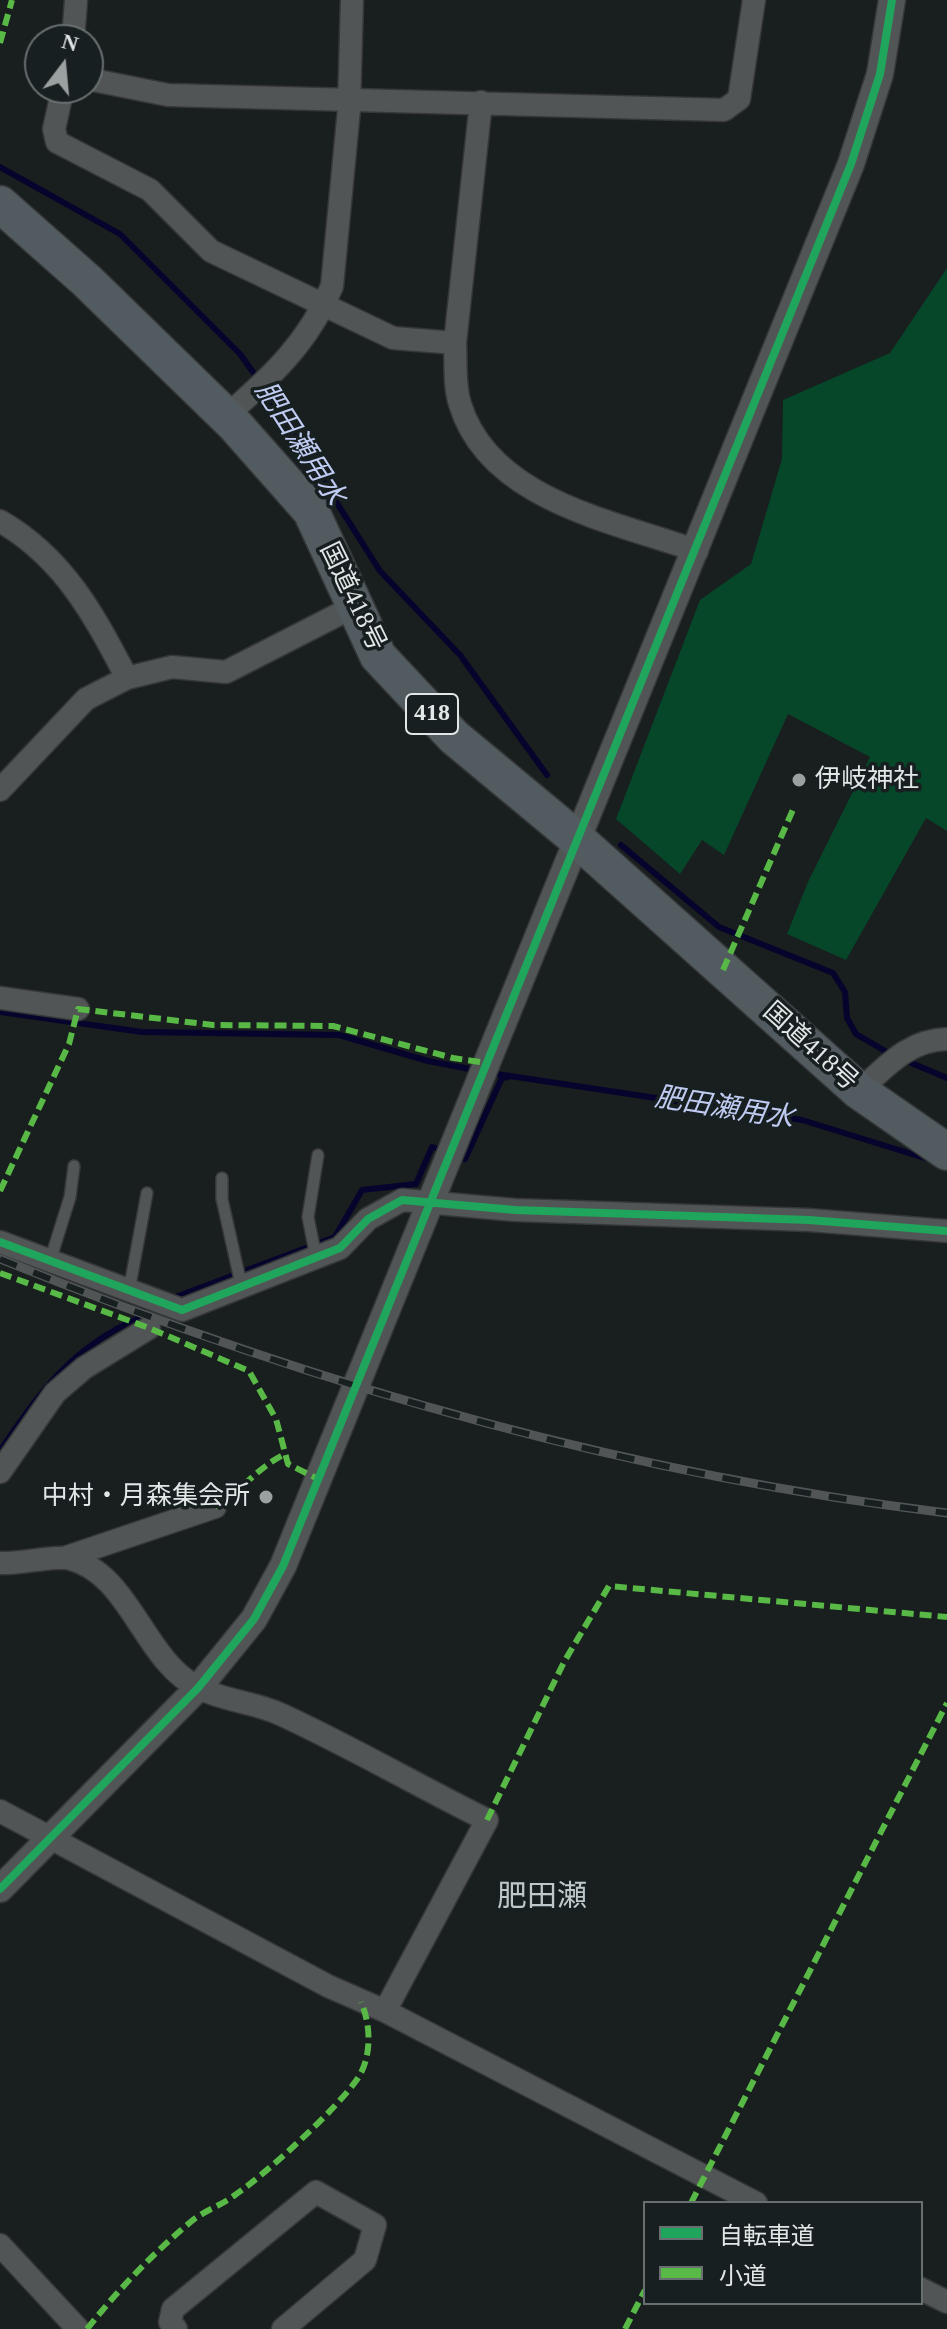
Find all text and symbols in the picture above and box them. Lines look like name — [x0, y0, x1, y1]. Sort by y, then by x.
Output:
north arrow — [24, 24, 104, 104]
text: N — [59, 28, 81, 57]
water label: 肥田瀬用水 — [247, 376, 351, 512]
street label: 国道418号 — [312, 538, 392, 656]
road number: 418 — [406, 694, 458, 734]
place label: 伊岐神社 — [815, 764, 919, 796]
marker: 伊岐神社 — [790, 771, 808, 789]
street label: 国道418号 — [756, 996, 864, 1098]
water label: 肥田瀬用水 — [652, 1081, 796, 1137]
place label: 中村・月森集会所 — [42, 1481, 250, 1513]
marker: 中村・月森集会所 — [257, 1488, 275, 1506]
district label: 肥田瀬 — [497, 1880, 587, 1916]
legend — [643, 2201, 923, 2305]
text: 自転車道 — [719, 2223, 815, 2249]
text: 小道 — [719, 2263, 767, 2289]

